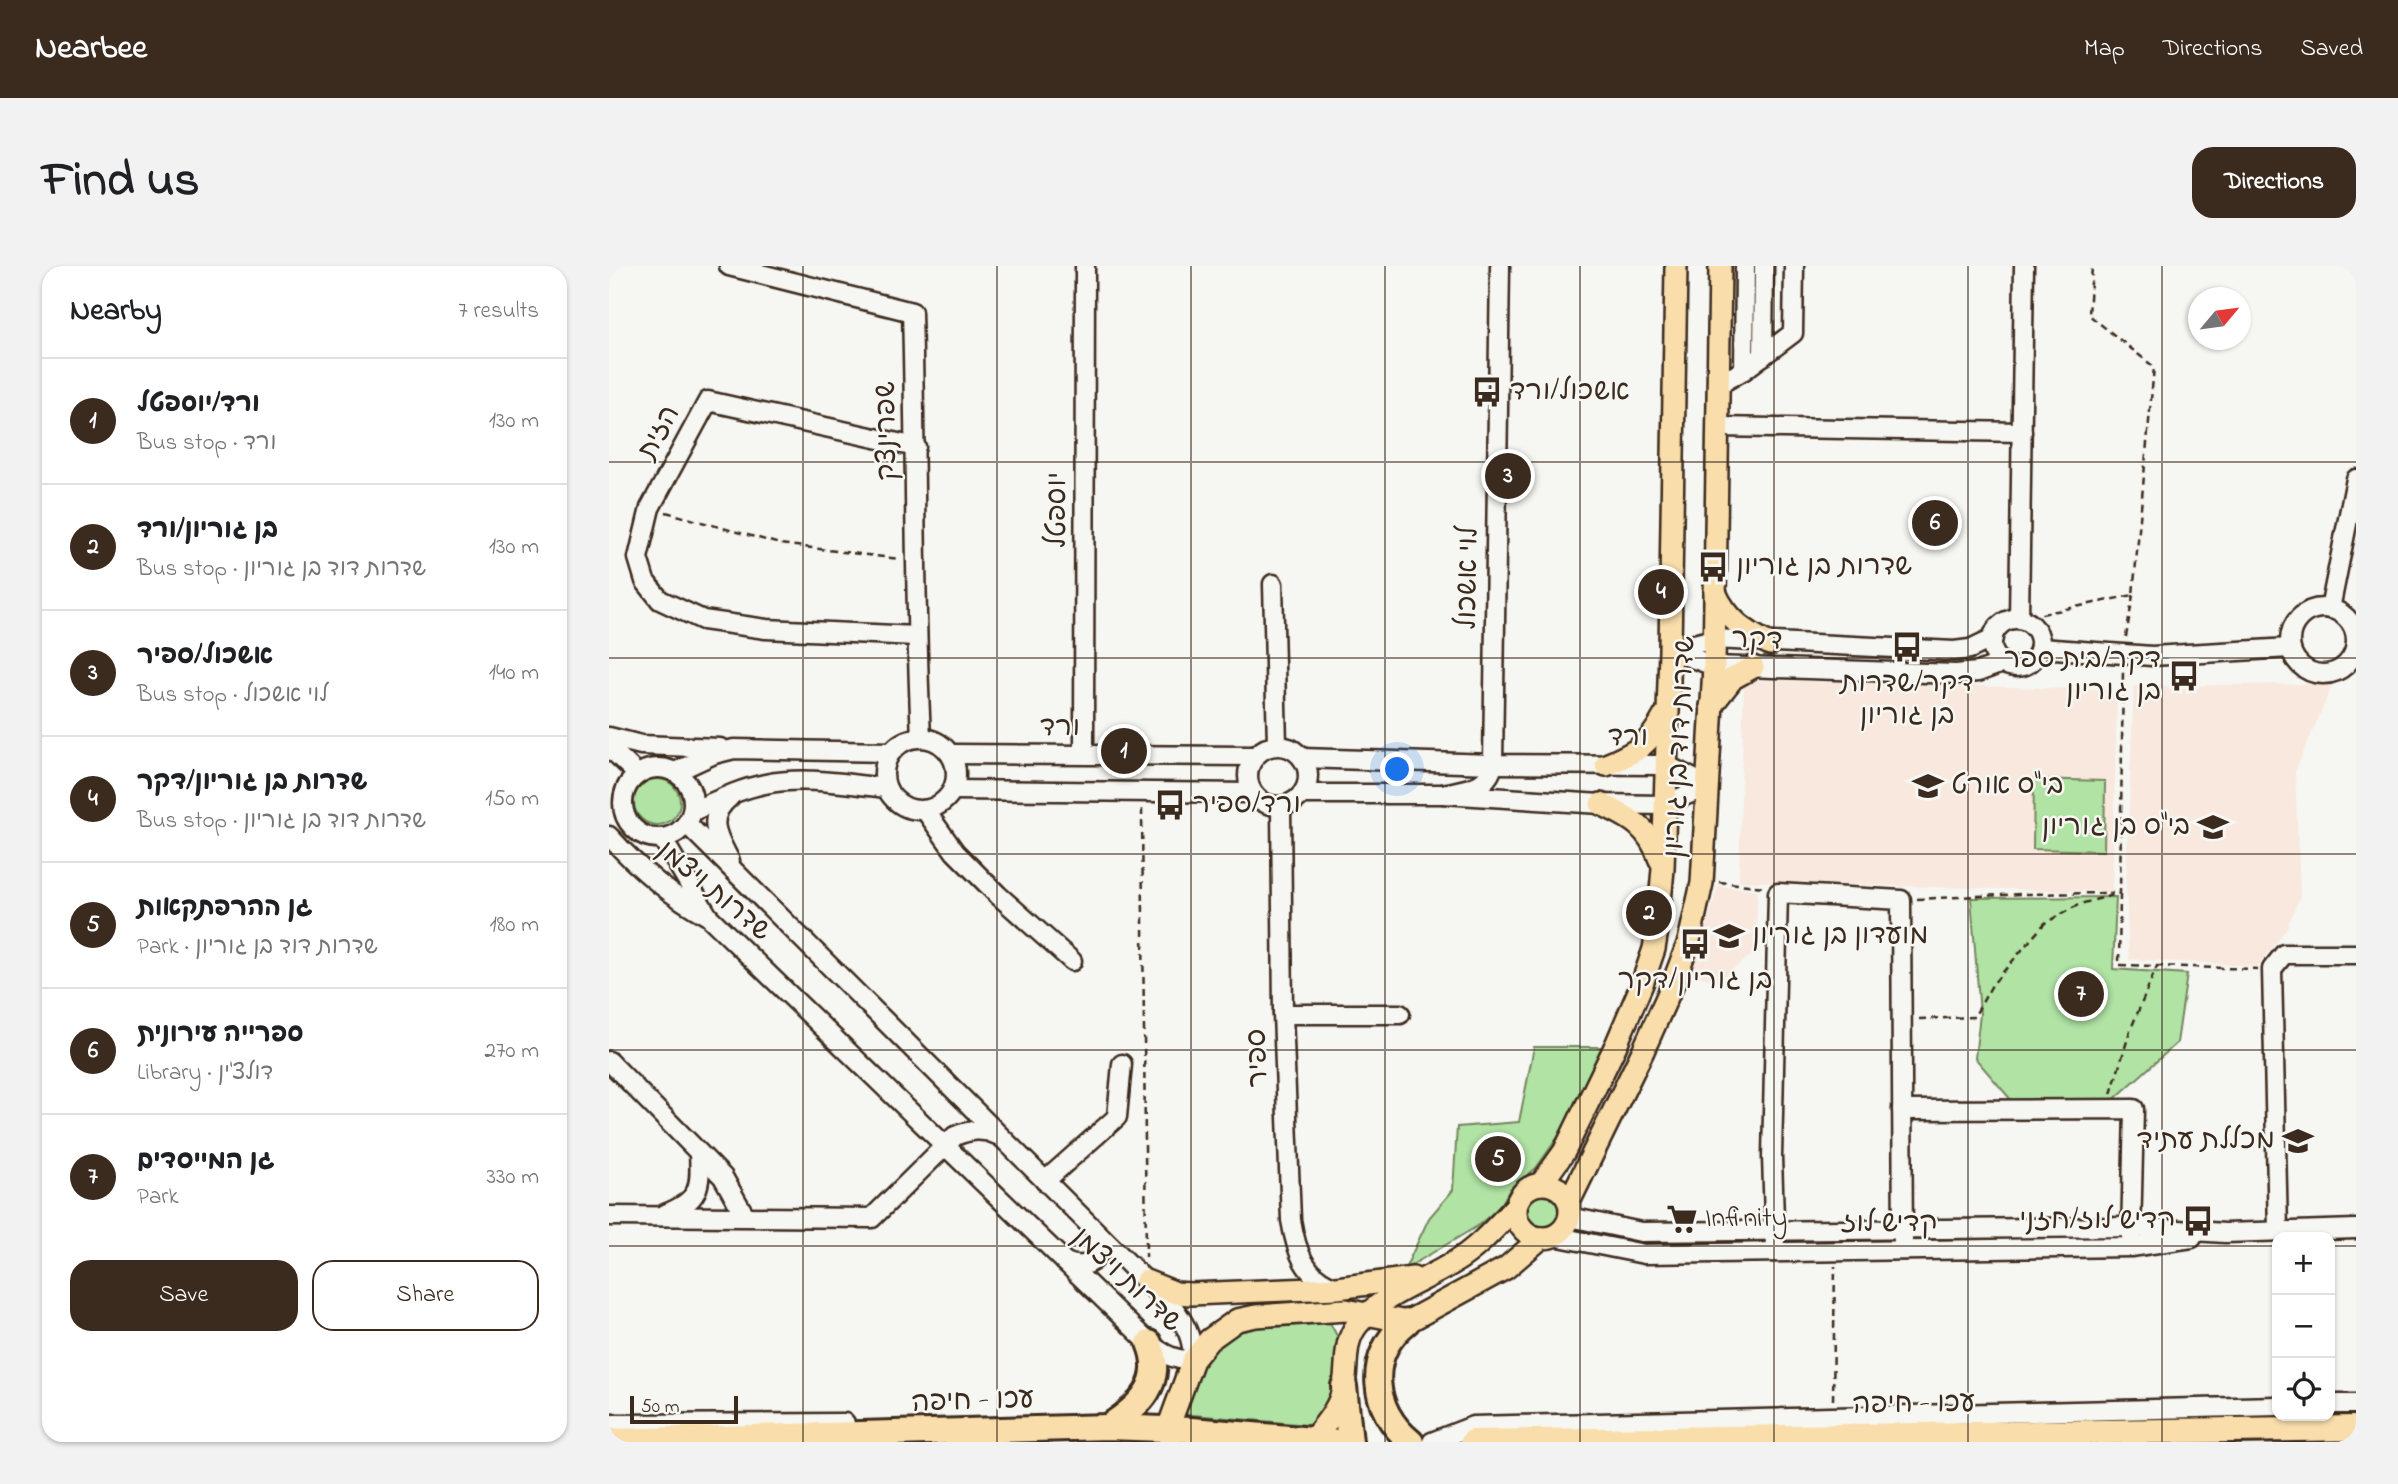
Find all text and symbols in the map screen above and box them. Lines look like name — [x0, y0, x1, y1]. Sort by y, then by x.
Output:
text: Nearbee — [35, 25, 147, 73]
text: Map — [2084, 32, 2125, 67]
text: Directions — [2163, 32, 2262, 67]
text: Saved — [2300, 32, 2363, 67]
text: Find us — [42, 146, 199, 218]
button: Directions — [2192, 147, 2356, 218]
north arrow — [2188, 287, 2251, 350]
text: Nearby — [70, 290, 162, 334]
text: 7 results — [458, 295, 539, 328]
place label: אשכול/ורד — [1510, 372, 1630, 413]
bus stop icon: אשכול/ורד — [1470, 375, 1504, 409]
street label: שפרינצק — [867, 381, 909, 481]
text: ורד/יוספטל — [137, 386, 260, 424]
street label: הזית — [627, 398, 692, 469]
text: 1 — [89, 405, 97, 438]
text: 130 m — [489, 405, 539, 438]
text: Bus stop · ורד — [137, 427, 277, 460]
pin: 3 — [1485, 450, 1531, 502]
street label: יוספטל — [1038, 472, 1079, 548]
pin: 6 — [1912, 497, 1958, 549]
text: בן גוריון/ורד — [137, 512, 278, 550]
street label: לוי אשכול — [1448, 525, 1490, 630]
text: 2 — [87, 531, 99, 564]
text: 130 m — [489, 531, 539, 564]
place label: שדרות בן גוריון — [1736, 547, 1912, 588]
bus stop icon: שדרות בן גוריון — [1696, 550, 1730, 584]
text: Bus stop · שדרות דוד בן גוריון — [137, 553, 426, 586]
pin: 4 — [1638, 566, 1684, 618]
street label: דקר — [1731, 620, 1783, 662]
bus stop icon: דקר/שדרות בן גוריון — [1890, 630, 1924, 664]
street label: שדרות דוד בן גוריון — [1655, 635, 1707, 859]
text: אשכול/ספיר — [137, 638, 273, 676]
place label: דקר/בית ספר בן גוריון — [2004, 640, 2161, 713]
text: 3 — [88, 657, 98, 690]
text: 140 m — [489, 657, 539, 690]
bus stop icon: דקר/בית ספר בן גוריון — [2167, 659, 2201, 693]
place label: דקר/שדרות בן גוריון — [1838, 664, 1974, 737]
text: Bus stop · לוי אשכול — [137, 679, 328, 712]
street label: ורד — [1040, 708, 1080, 749]
street label: ורד — [1608, 718, 1648, 759]
pin: 1 — [1101, 725, 1147, 777]
your location — [1380, 752, 1414, 786]
text: שדרות בן גוריון/דקר — [137, 764, 368, 802]
place label: בי"ס אורט — [1951, 766, 2064, 807]
school or university icon: בי"ס אורט — [1911, 769, 1945, 803]
text: 4 — [88, 783, 98, 816]
text: 150 m — [485, 783, 539, 816]
place label: ורד/ספיר — [1193, 785, 1301, 826]
bus stop icon: ורד/ספיר — [1153, 788, 1187, 822]
text: Bus stop · שדרות דוד בן גוריון — [137, 805, 426, 838]
place label: בי"ס בן גוריון — [2042, 807, 2190, 848]
school or university icon: בי"ס בן גוריון — [2196, 810, 2230, 844]
street label: שדרות ויצמן — [647, 832, 779, 952]
pin: 2 — [1626, 887, 1672, 939]
text: גן ההרפתקאות — [137, 890, 313, 928]
text: 5 — [86, 909, 100, 942]
text: 180 m — [490, 909, 539, 942]
place label: מועדון בן גוריון — [1752, 916, 1929, 957]
school or university icon: מועדון בן גוריון — [1712, 919, 1746, 953]
bus stop icon: בן גוריון/דקר — [1678, 927, 1712, 961]
text: Park · שדרות דוד בן גוריון — [137, 931, 378, 964]
place label: בן גוריון/דקר — [1618, 961, 1772, 1002]
pin: 7 — [2058, 968, 2104, 1020]
text: ספרייה עירונית — [137, 1016, 304, 1054]
street label: ספיר — [1237, 1028, 1281, 1088]
text: 6 — [88, 1035, 98, 1068]
text: 270 m — [485, 1035, 539, 1068]
text: Library · דולצ'ין — [137, 1057, 273, 1090]
place label: מכללת עתיד — [2136, 1121, 2275, 1162]
school or university icon: מכללת עתיד — [2281, 1124, 2315, 1158]
pin: 5 — [1475, 1133, 1521, 1185]
text: גן המייסדים — [137, 1143, 275, 1181]
text: 7 — [88, 1161, 98, 1194]
text: 330 m — [486, 1161, 539, 1194]
text: Park — [137, 1181, 179, 1214]
place label: Infinity — [1705, 1199, 1787, 1240]
place label: קדיש לוז/חזני — [2019, 1201, 2175, 1242]
supermarket icon: Infinity — [1665, 1202, 1699, 1236]
street label: קדיש לוז — [1841, 1204, 1937, 1245]
bus stop icon: קדיש לוז/חזני — [2181, 1204, 2215, 1238]
street label: שדרות ויצמן — [1061, 1219, 1191, 1343]
map controls — [2272, 1232, 2335, 1421]
button: + — [2272, 1232, 2335, 1295]
button: Save — [70, 1260, 298, 1331]
button: Share — [312, 1260, 539, 1331]
button: − — [2272, 1295, 2335, 1358]
button: locate — [2272, 1358, 2335, 1421]
street label: עכו - חיפה — [911, 1379, 1035, 1425]
street label: עכו - חיפה — [1852, 1383, 1976, 1427]
scale bar — [630, 1393, 739, 1425]
text: 50 m — [641, 1394, 680, 1421]

